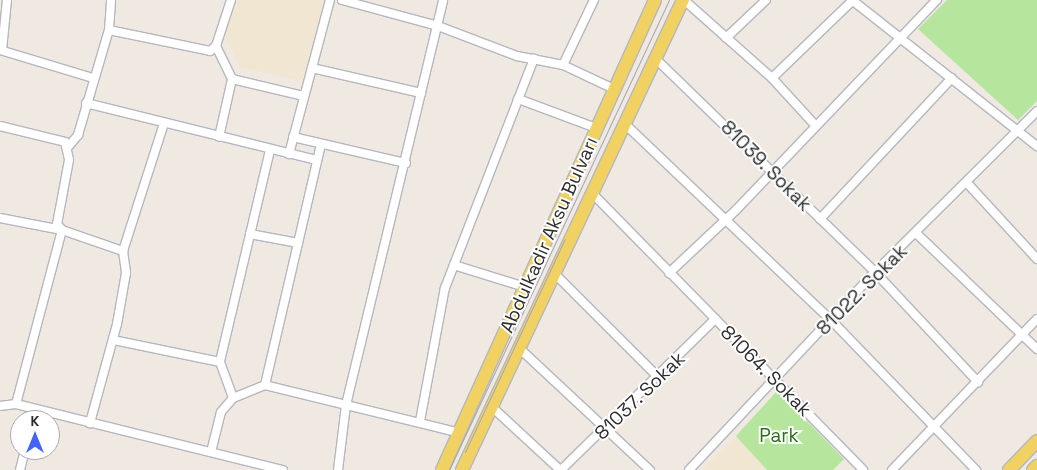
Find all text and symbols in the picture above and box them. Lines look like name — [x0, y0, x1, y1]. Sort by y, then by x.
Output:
street label: 81039. Sokak — [716, 116, 816, 216]
street label: Abdulkadir Aksu Bulvarı — [495, 133, 603, 337]
street label: 81022. Sokak — [812, 240, 912, 340]
street label: 81064. Sokak — [716, 321, 816, 421]
street label: 81037. Sokak — [590, 347, 690, 445]
north arrow — [10, 410, 60, 460]
text: K — [31, 412, 39, 430]
park label: Park — [759, 425, 799, 447]

